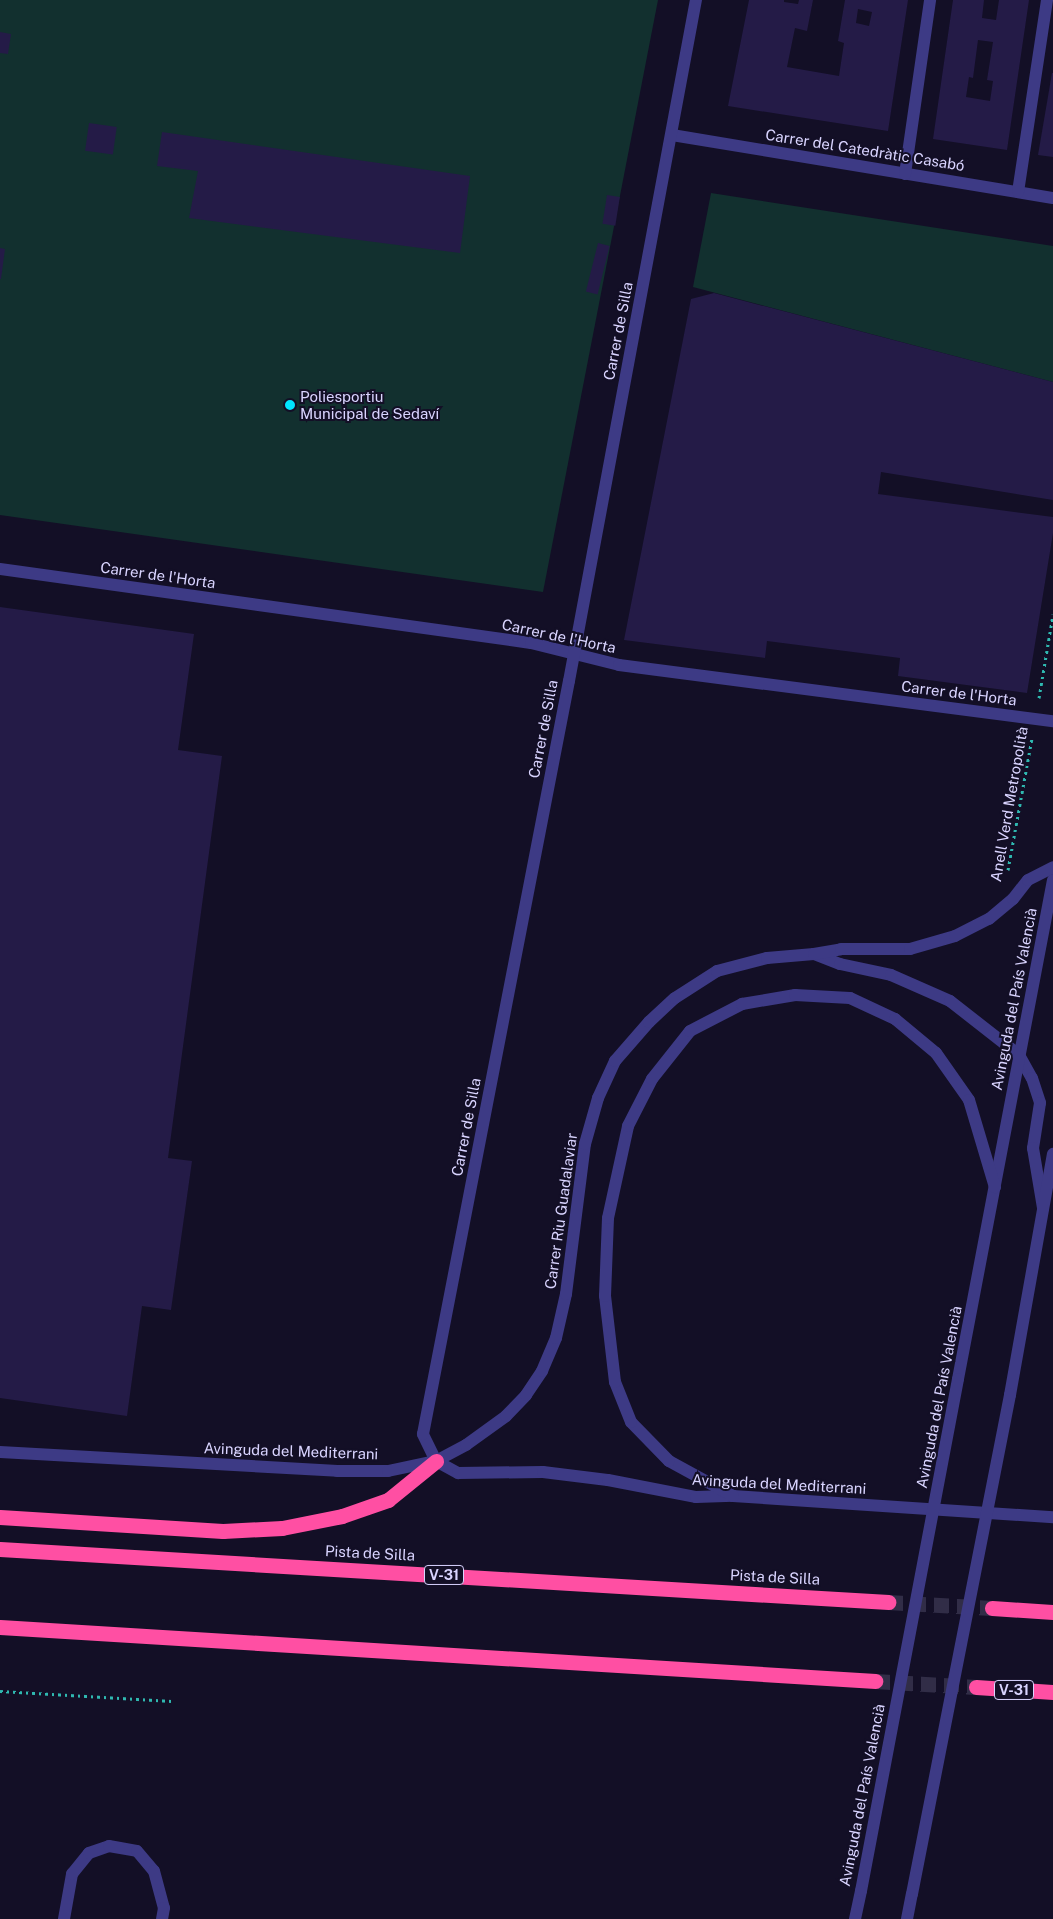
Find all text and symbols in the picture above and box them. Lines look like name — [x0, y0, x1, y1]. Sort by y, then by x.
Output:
street label: Carrer del Catedràtic Casabó — [764, 125, 966, 175]
street label: Carrer de Silla — [600, 280, 636, 382]
place label: Poliesportiu Municipal de Sedaví — [300, 387, 439, 422]
marker: Poliesportiu Municipal de Sedaví — [284, 399, 296, 411]
street label: Carrer de l'Horta — [99, 558, 217, 592]
street label: Carrer de l'Horta — [500, 615, 618, 657]
street label: Carrer de l'Horta — [900, 677, 1018, 709]
street label: Carrer de Silla — [525, 678, 561, 780]
street label: Anell Verd Metropolità — [986, 725, 1032, 883]
street label: Avinguda del País Valencià — [987, 906, 1041, 1092]
street label: Carrer de Silla — [448, 1076, 484, 1178]
street label: Carrer Riu Guadalaviar — [541, 1132, 581, 1290]
street label: Avinguda del País Valencià — [912, 1304, 966, 1490]
street label: Avinguda del Mediterrani — [203, 1439, 379, 1463]
street label: Avinguda del Mediterrani — [691, 1470, 867, 1498]
street label: Pista de Silla — [324, 1542, 416, 1564]
road number: V-31 — [424, 1564, 464, 1586]
street label: Pista de Silla — [729, 1566, 821, 1588]
road number: V-31 — [994, 1678, 1034, 1702]
street label: Avinguda del País Valencià — [835, 1702, 889, 1888]

